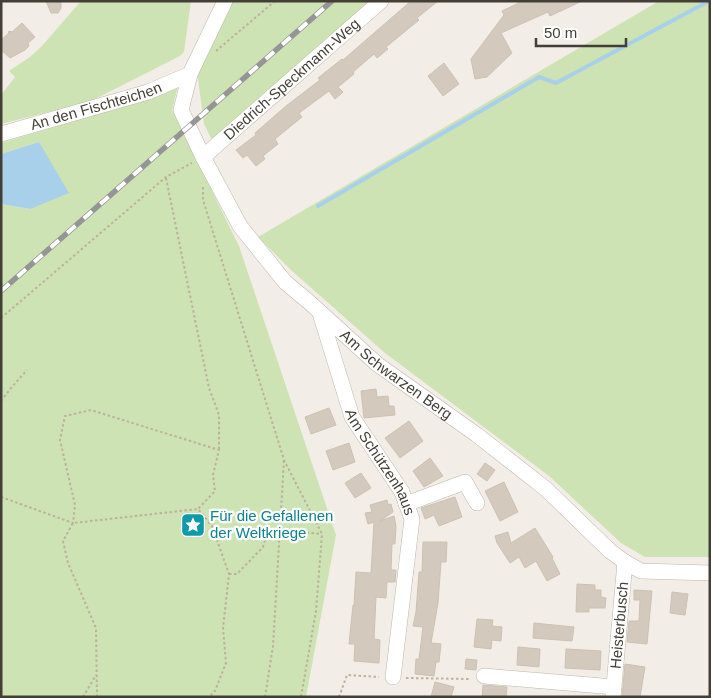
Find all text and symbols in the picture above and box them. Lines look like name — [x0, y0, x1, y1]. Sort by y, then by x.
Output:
street label: Diedrich-Speckmann-Weg — [220, 15, 363, 143]
scale bar — [536, 15, 626, 47]
text: 50 m — [544, 24, 577, 41]
street label: An den Fischteichen — [28, 78, 164, 133]
street label: Am Schwarzen Berg — [337, 326, 456, 423]
street label: Am Schützenhaus — [342, 407, 419, 517]
place label: Für die Gefallenen der Weltkriege — [210, 507, 333, 541]
place icon: Für die Gefallenen der Weltkriege — [180, 512, 206, 538]
street label: Heisterbusch — [607, 581, 631, 670]

